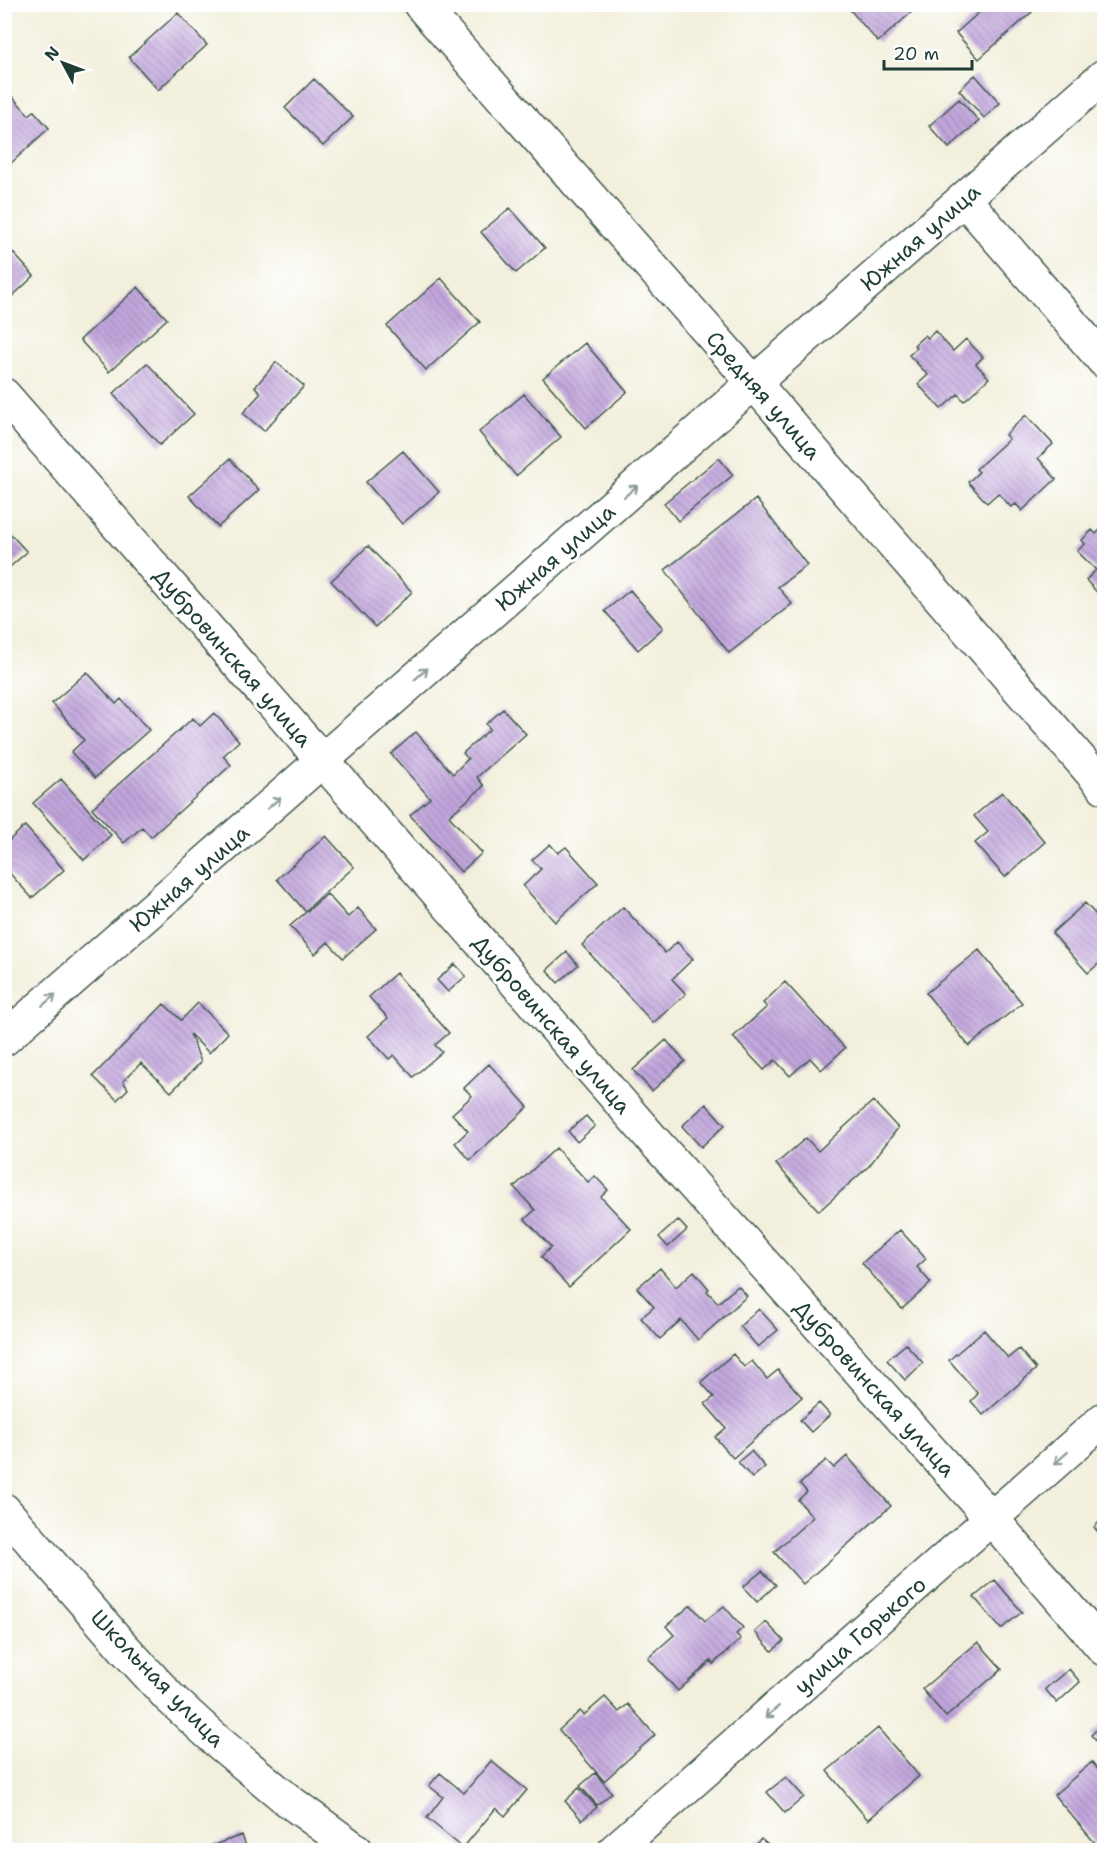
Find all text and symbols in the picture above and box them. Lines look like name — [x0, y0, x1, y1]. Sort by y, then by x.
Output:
north arrow — [33, 33, 93, 93]
scale bar — [884, 33, 972, 71]
text: N — [40, 42, 64, 65]
text: 20 m — [893, 42, 939, 66]
street label: Южная улица — [854, 177, 987, 297]
street label: Средняя улица — [700, 325, 828, 466]
one-way arrow — [623, 484, 639, 497]
street label: Южная улица — [489, 497, 622, 617]
street label: Дубровинская улица — [147, 561, 319, 753]
one-way arrow — [413, 667, 428, 681]
one-way arrow — [266, 796, 281, 810]
street label: Южная улица — [123, 818, 256, 938]
street label: Дубровинская улица — [466, 928, 638, 1120]
one-way arrow — [41, 993, 56, 1007]
street label: Дубровинская улица — [787, 1294, 962, 1483]
one-way arrow — [1053, 1451, 1068, 1465]
street label: улица Горького — [788, 1570, 932, 1701]
street label: Школьная улица — [84, 1603, 231, 1754]
one-way arrow — [765, 1705, 780, 1719]

